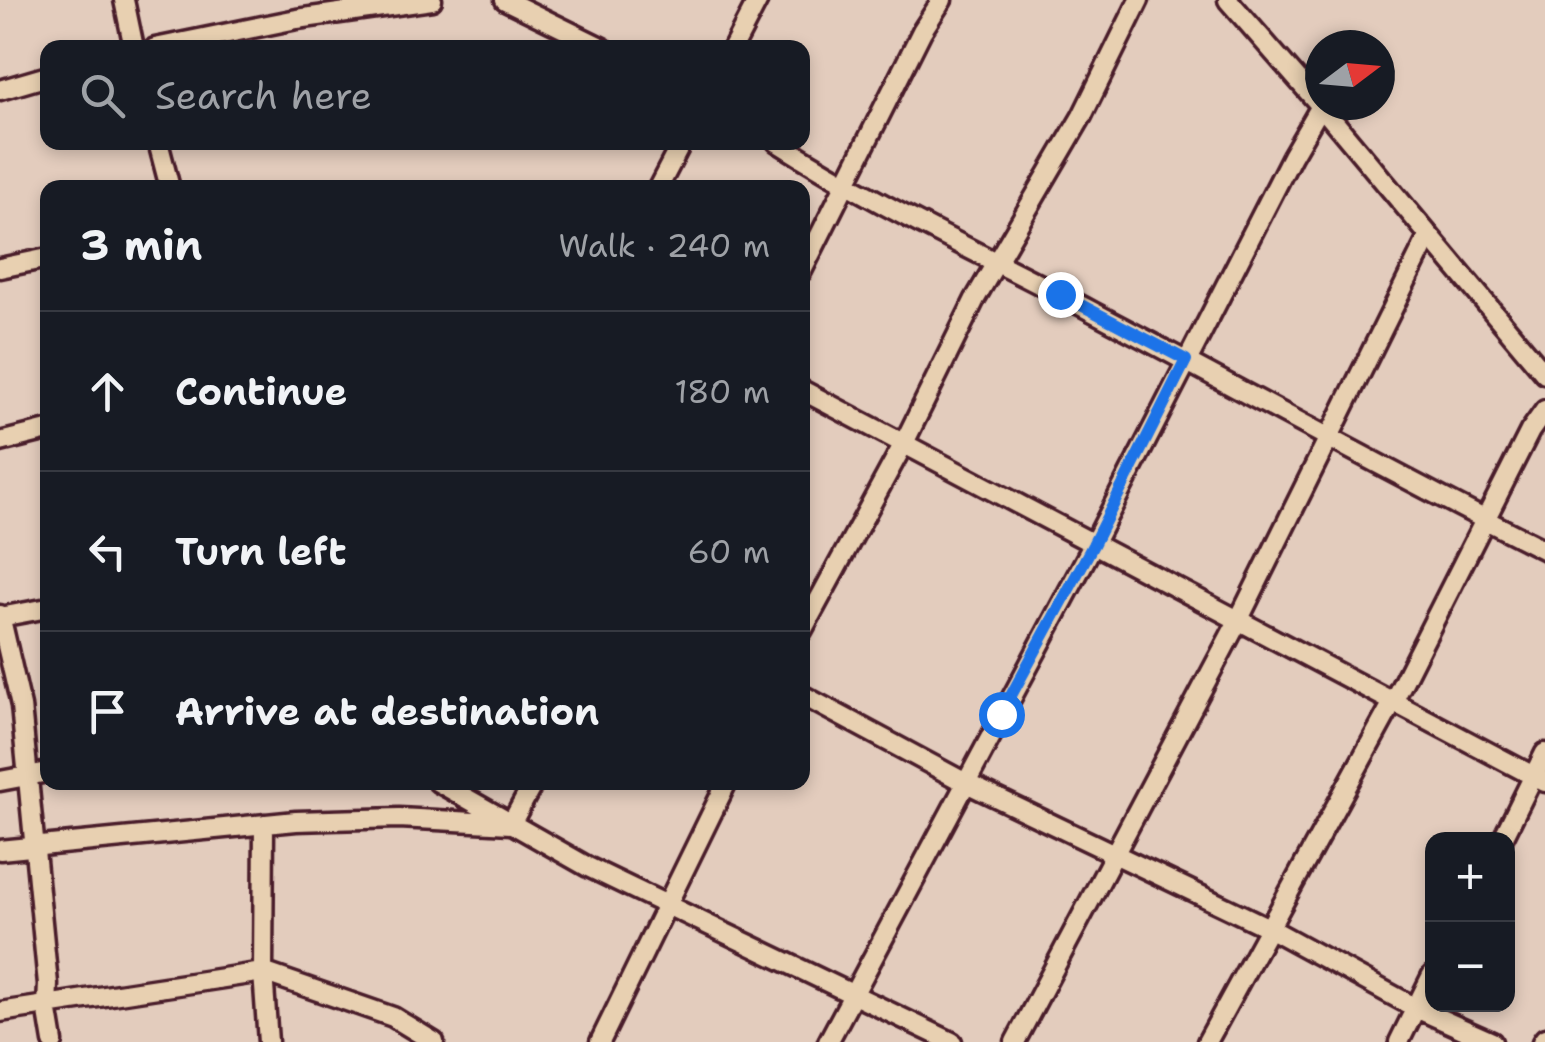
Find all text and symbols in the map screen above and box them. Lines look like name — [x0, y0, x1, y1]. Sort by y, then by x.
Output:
north arrow — [1305, 30, 1395, 120]
search box — [40, 40, 810, 150]
icon: search — [75, 68, 130, 123]
text: Search here — [155, 70, 372, 121]
text: 3 min — [80, 217, 202, 273]
text: Walk · 240 m — [558, 224, 770, 267]
route end — [1038, 272, 1084, 318]
icon: ahead — [80, 364, 135, 419]
text: Continue — [175, 366, 347, 417]
text: 180 m — [674, 370, 770, 413]
icon: left — [80, 524, 135, 579]
text: Turn left — [175, 526, 347, 577]
text: 60 m — [688, 530, 770, 573]
icon: arrive — [80, 684, 135, 739]
text: Arrive at destination — [175, 686, 599, 737]
route start — [979, 692, 1025, 738]
map controls — [1425, 832, 1515, 1012]
button: + — [1425, 832, 1515, 922]
button: − — [1425, 922, 1515, 1012]

